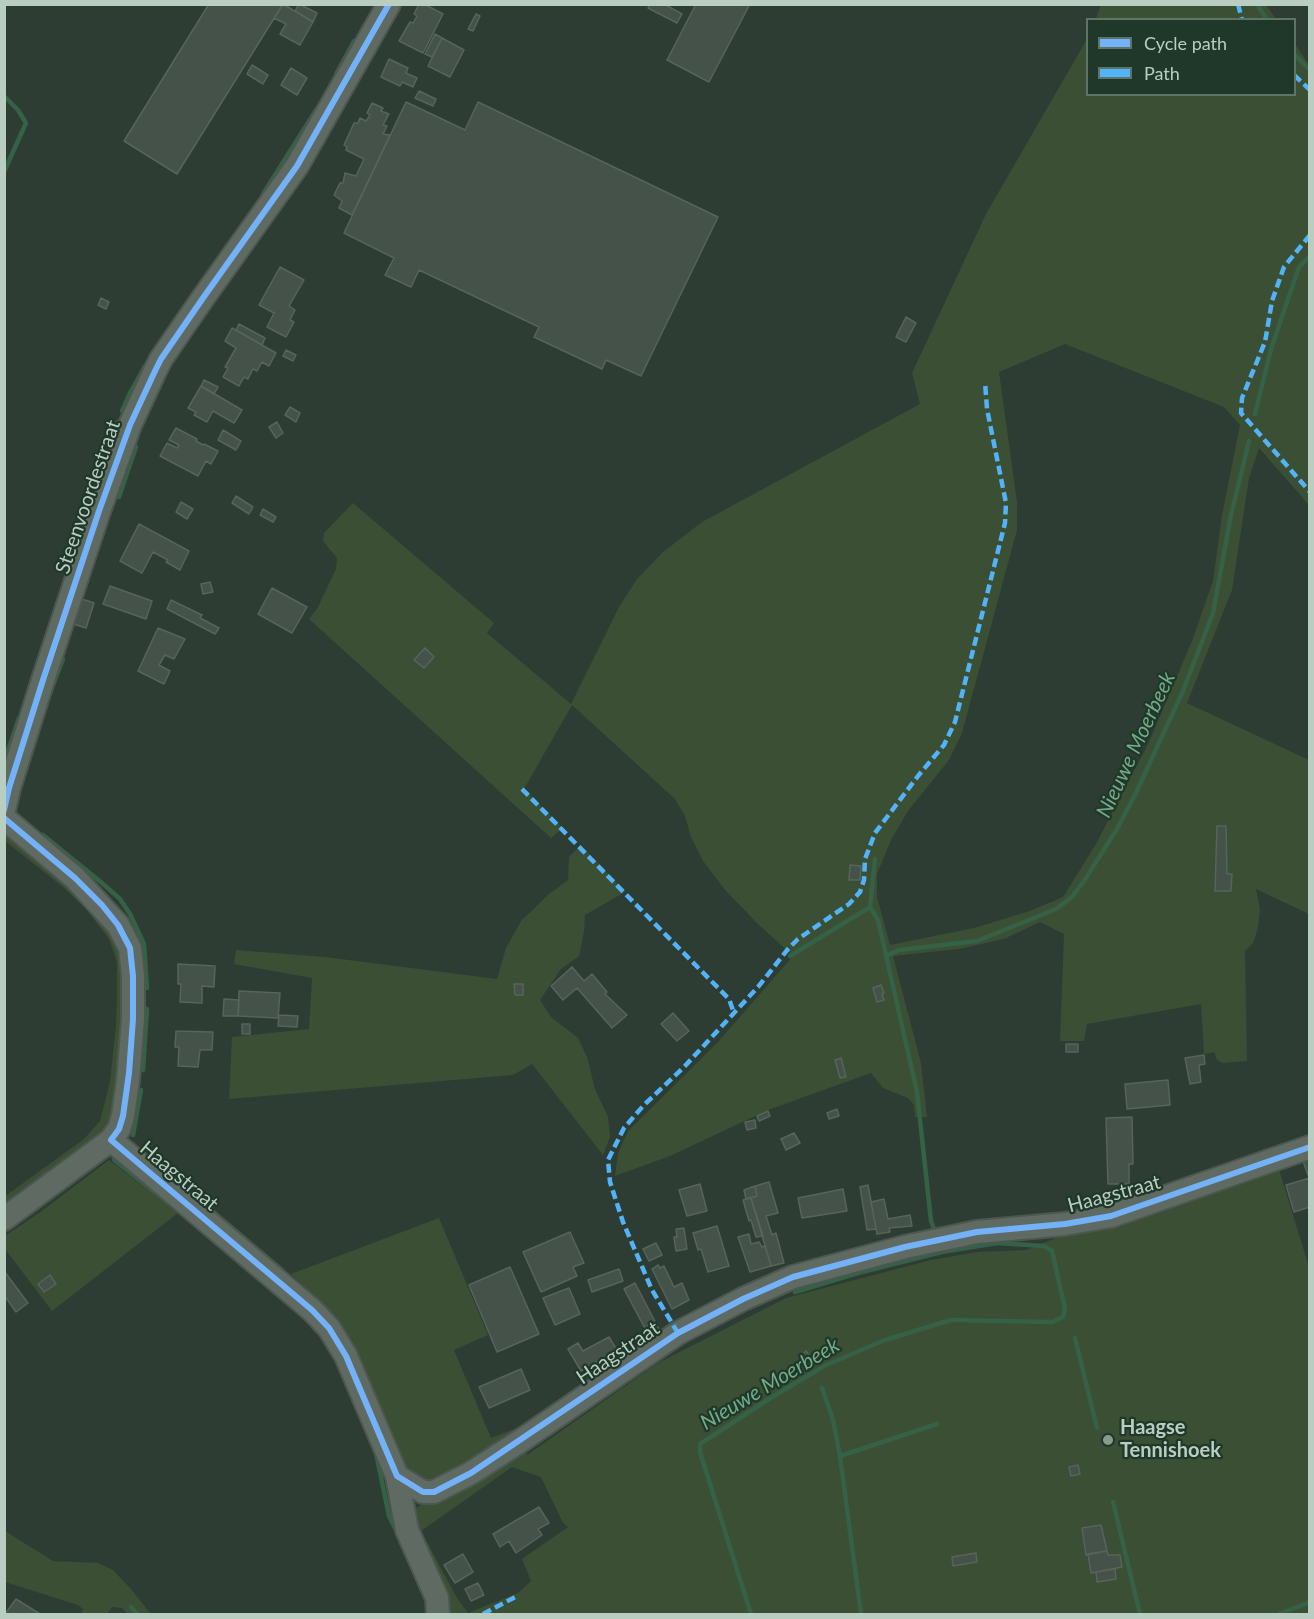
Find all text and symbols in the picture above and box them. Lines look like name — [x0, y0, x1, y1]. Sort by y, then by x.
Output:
legend — [1086, 18, 1296, 96]
text: Cycle path — [1144, 32, 1227, 54]
text: Path — [1144, 62, 1180, 84]
street label: Steenvoordestraat — [50, 417, 126, 577]
water label: Nieuwe Moerbeek — [1091, 668, 1181, 822]
street label: Haagstraat — [135, 1136, 223, 1216]
street label: Haagstraat — [1065, 1170, 1163, 1218]
street label: Haagstraat — [572, 1316, 664, 1390]
water label: Nieuwe Moerbeek — [696, 1333, 844, 1435]
place label: Haagse Tennishoek — [1120, 1416, 1221, 1463]
marker: Haagse Tennishoek — [1101, 1433, 1115, 1447]

